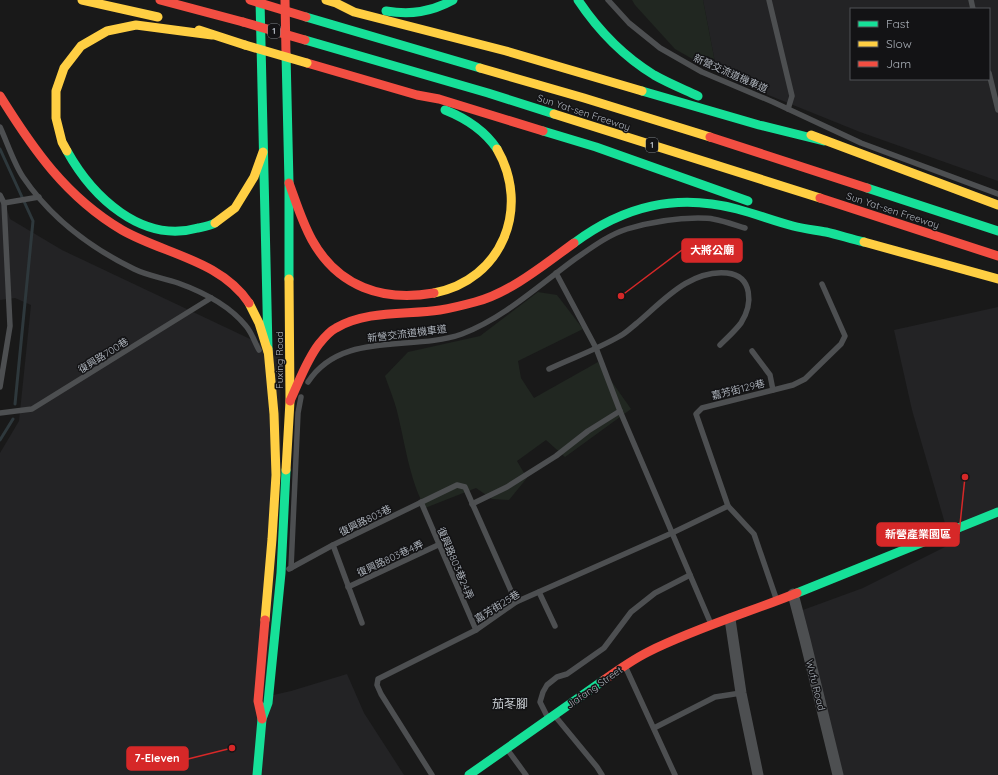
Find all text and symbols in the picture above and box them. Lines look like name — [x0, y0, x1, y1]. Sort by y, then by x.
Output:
legend — [850, 8, 990, 80]
text: Fast — [886, 16, 910, 31]
road number: 1 — [268, 24, 280, 38]
text: Slow — [886, 36, 912, 51]
street label: 新營交流道機車道 — [692, 51, 770, 96]
text: Jam — [886, 56, 911, 71]
street label: Sun Yat-sen Freeway — [536, 91, 632, 134]
road number: 1 — [646, 138, 658, 152]
street label: Sun Yat-sen Freeway — [845, 189, 941, 232]
callout: 大將公廟 — [682, 239, 742, 262]
text: 大將公廟 — [690, 243, 734, 257]
street label: 新營交流道機車道 — [367, 322, 448, 345]
street label: Fuxing Road — [273, 331, 286, 389]
street label: 復興路700巷 — [76, 335, 131, 376]
street label: 嘉芳街129巷 — [710, 377, 766, 402]
street label: 復興路803巷 — [337, 502, 394, 539]
callout: 新營產業園區 — [877, 523, 959, 546]
street label: 復興路803巷24弄 — [434, 525, 477, 601]
text: 新營產業園區 — [885, 527, 951, 541]
street label: 復興路803巷4弄 — [355, 537, 426, 580]
street label: 嘉芳街25巷 — [472, 587, 522, 625]
street label: Wufu Road — [803, 658, 828, 712]
street label: Jiafang Street — [564, 663, 625, 712]
district label: 茄苳腳 — [492, 696, 528, 711]
callout: 7-Eleven — [127, 747, 188, 770]
text: 7-Eleven — [134, 751, 180, 765]

